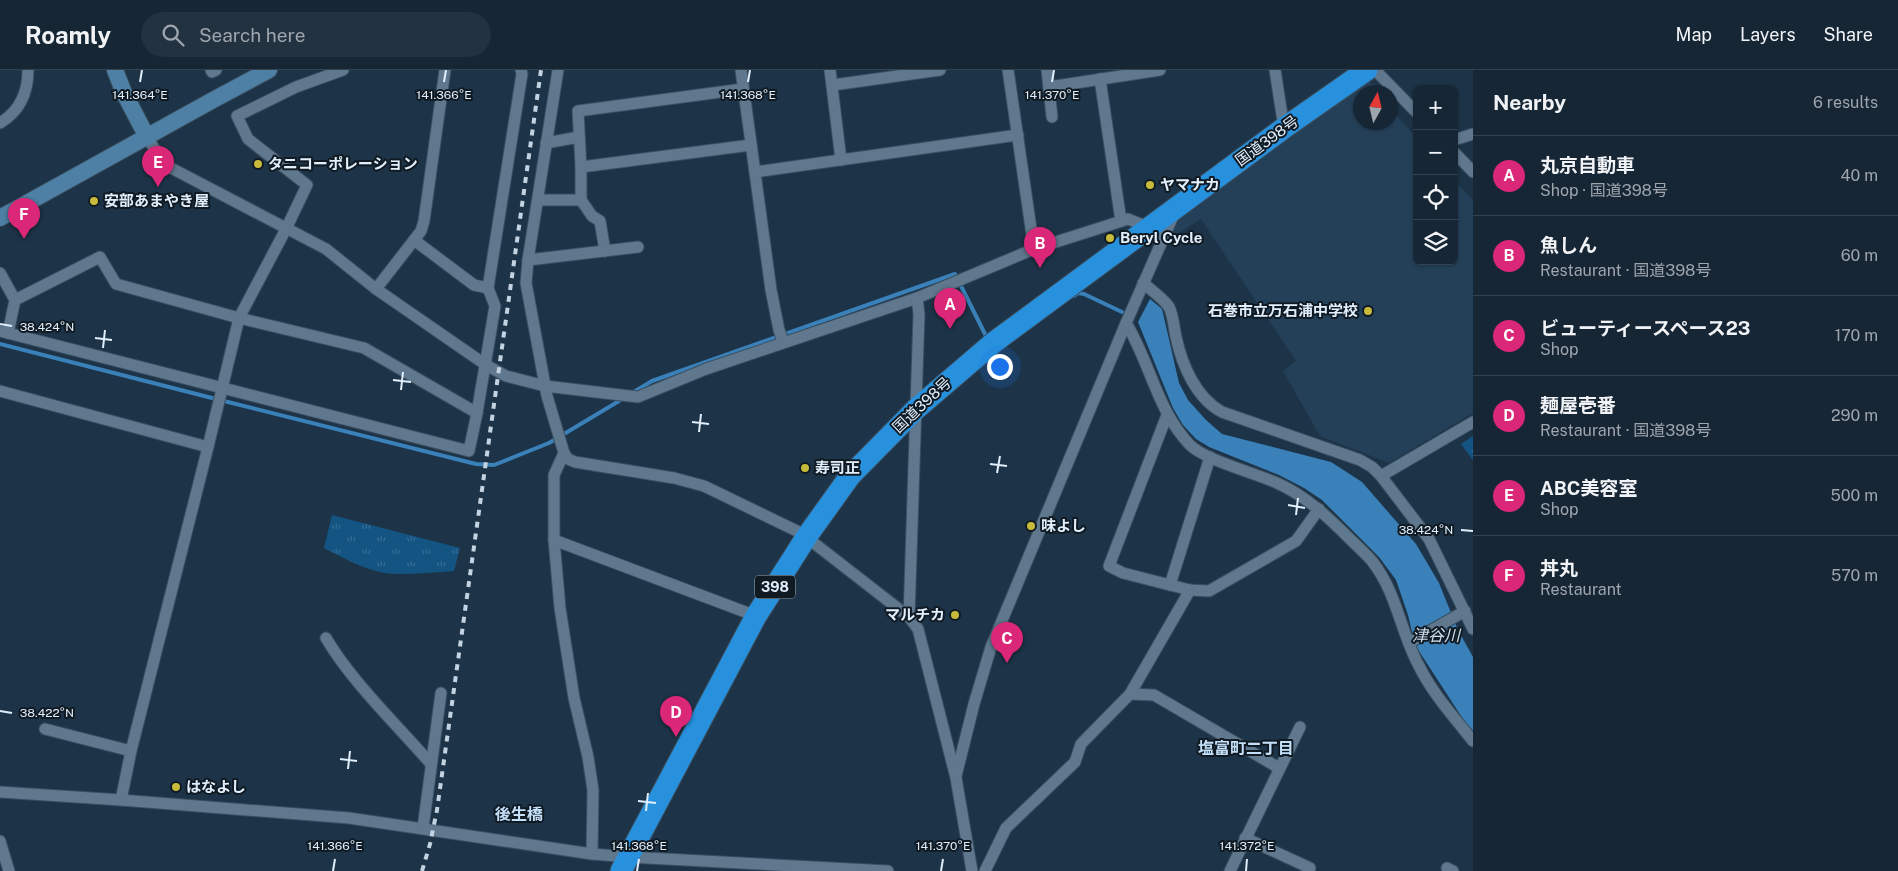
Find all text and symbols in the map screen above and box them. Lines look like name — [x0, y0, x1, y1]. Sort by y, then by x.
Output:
search box — [141, 12, 491, 57]
text: Roamly — [25, 21, 111, 49]
icon: search — [159, 21, 187, 49]
text: Search here — [199, 24, 306, 46]
text: Map — [1676, 24, 1712, 45]
text: Layers — [1740, 24, 1796, 45]
text: Share — [1824, 24, 1873, 45]
north arrow — [1353, 85, 1398, 130]
map controls — [1413, 85, 1458, 265]
button: + — [1413, 85, 1458, 130]
text: 141.364°E — [112, 88, 168, 102]
text: 141.366°E — [416, 88, 472, 102]
text: 141.368°E — [720, 88, 776, 102]
text: 141.370°E — [1025, 88, 1079, 102]
text: Nearby — [1493, 90, 1566, 115]
text: 6 results — [1813, 93, 1878, 112]
street label: 国道398号 — [1232, 112, 1301, 169]
button: − — [1413, 130, 1458, 175]
pin: E — [142, 146, 174, 187]
text: 丸京自動車 — [1540, 154, 1635, 176]
place label: タニコーポレーション — [268, 155, 418, 172]
marker: タニコーポレーション — [252, 158, 264, 170]
text: A — [1503, 166, 1515, 185]
text: 40 m — [1840, 166, 1878, 185]
button: locate — [1413, 175, 1458, 220]
place label: ヤマナカ — [1160, 176, 1220, 193]
marker: ヤマナカ — [1144, 179, 1156, 191]
text: Shop · 国道398号 — [1540, 181, 1668, 200]
place label: 安部あまやき屋 — [104, 192, 209, 209]
marker: 安部あまやき屋 — [88, 195, 100, 207]
pin: F — [8, 198, 40, 239]
button: layers — [1413, 220, 1458, 265]
pin: B — [1024, 227, 1056, 268]
place label: Beryl Cycle — [1120, 229, 1202, 246]
marker: Beryl Cycle — [1104, 232, 1116, 244]
text: 魚しん — [1540, 234, 1597, 256]
text: B — [1504, 246, 1514, 265]
text: 60 m — [1841, 246, 1878, 265]
text: Restaurant · 国道398号 — [1540, 261, 1711, 280]
pin: A — [934, 288, 966, 329]
place label: 石巻市立万石浦中学校 — [1208, 302, 1358, 319]
marker: 石巻市立万石浦中学校 — [1362, 305, 1374, 317]
text: ビューティースペース23 — [1540, 317, 1750, 339]
text: 38.424°N — [20, 320, 74, 334]
text: C — [1503, 326, 1515, 345]
text: 170 m — [1835, 326, 1878, 345]
text: Shop — [1540, 340, 1579, 359]
your location — [987, 354, 1013, 380]
street label: 国道398号 — [889, 373, 954, 436]
text: 麺屋壱番 — [1540, 394, 1616, 416]
text: D — [1503, 406, 1515, 425]
text: 290 m — [1831, 406, 1878, 425]
text: Restaurant · 国道398号 — [1540, 421, 1711, 440]
place label: 寿司正 — [815, 459, 860, 476]
marker: 寿司正 — [799, 462, 811, 474]
text: ABC美容室 — [1540, 477, 1637, 499]
text: E — [1504, 486, 1514, 505]
text: 500 m — [1831, 486, 1878, 505]
text: Shop — [1540, 500, 1579, 519]
place label: 味よし — [1041, 517, 1086, 534]
marker: 味よし — [1025, 520, 1037, 532]
text: 38.424°N — [1399, 523, 1453, 537]
text: 丼丸 — [1540, 557, 1578, 579]
text: F — [1504, 566, 1514, 585]
text: 570 m — [1831, 566, 1878, 585]
road number: 398 — [755, 576, 795, 598]
text: Restaurant — [1540, 580, 1622, 599]
place label: マルチカ — [885, 606, 945, 623]
marker: マルチカ — [949, 609, 961, 621]
pin: C — [991, 622, 1023, 663]
water label: 津谷川 — [1412, 626, 1462, 645]
pin: D — [660, 696, 692, 737]
text: 38.422°N — [20, 706, 74, 720]
district label: 塩富町二丁目 — [1198, 739, 1294, 758]
place label: はなよし — [186, 778, 246, 795]
marker: はなよし — [170, 781, 182, 793]
district label: 後生橋 — [495, 805, 543, 824]
text: 141.366°E — [307, 839, 363, 853]
text: 141.368°E — [611, 839, 667, 853]
text: 141.370°E — [916, 839, 970, 853]
text: 141.372°E — [1220, 839, 1274, 853]

